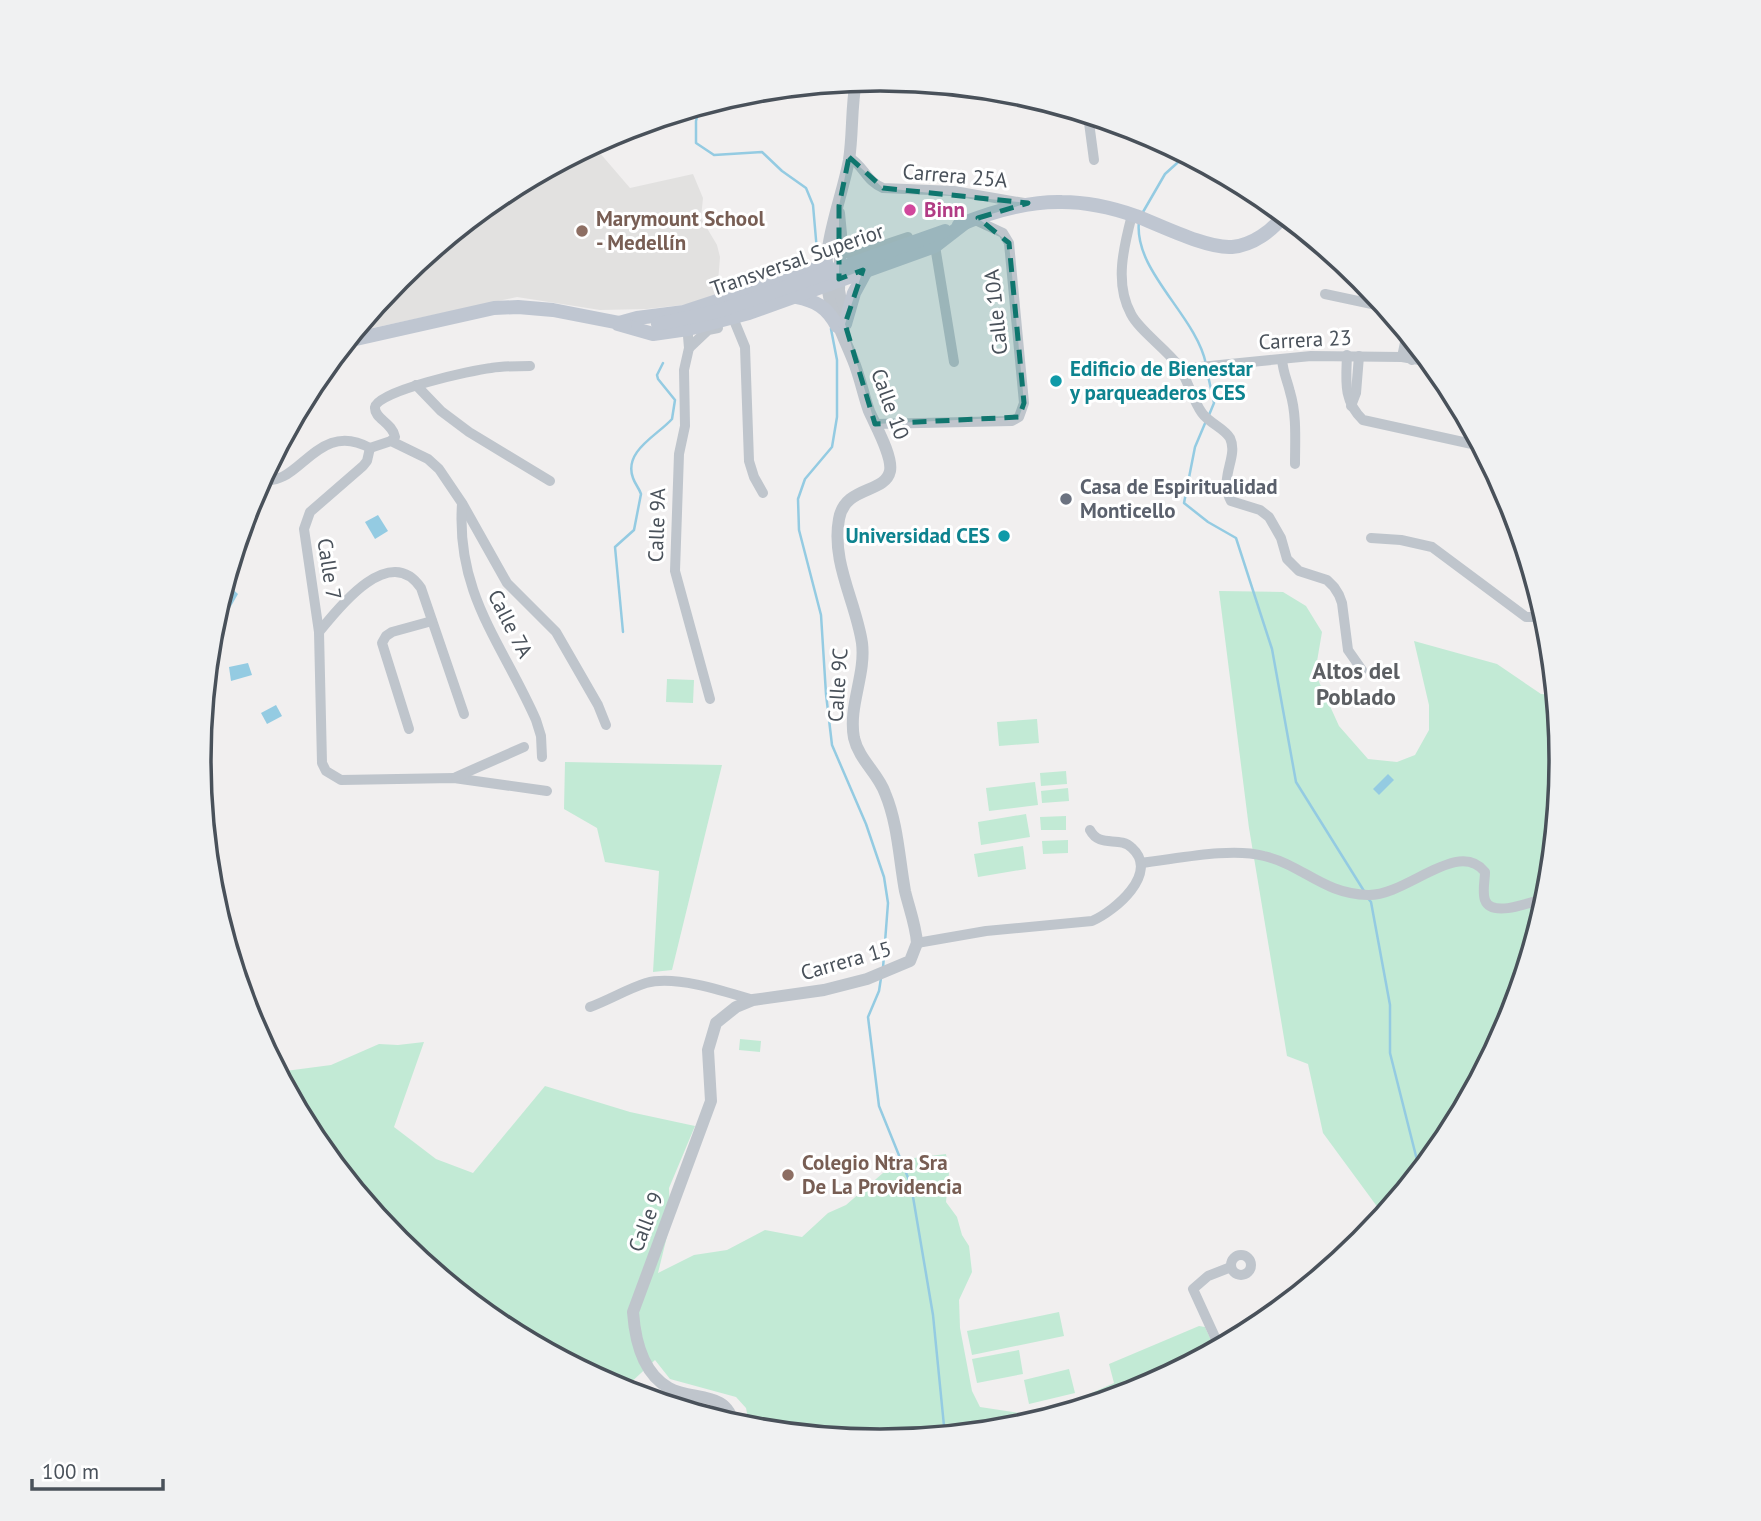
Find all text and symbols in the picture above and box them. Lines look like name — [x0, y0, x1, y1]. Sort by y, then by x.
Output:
street label: Carrera 25A — [901, 157, 1009, 194]
place label: Binn — [924, 196, 965, 223]
marker: Binn — [902, 202, 918, 218]
place label: Marymount School - Medellín — [596, 205, 765, 256]
street label: Transversal Superior — [707, 217, 887, 302]
marker: Marymount School - Medellín — [574, 223, 590, 239]
street label: Calle 10A — [978, 267, 1013, 356]
street label: Carrera 23 — [1258, 324, 1352, 355]
place label: Edificio de Bienestar y parqueaderos CES — [1069, 355, 1254, 406]
street label: Calle 10 — [865, 365, 916, 443]
marker: Edificio de Bienestar y parqueaderos CES — [1048, 373, 1064, 389]
place label: Casa de Espiritualidad Monticello — [1080, 473, 1278, 524]
street label: Calle 9A — [642, 487, 671, 563]
marker: Casa de Espiritualidad Monticello — [1058, 491, 1074, 507]
place label: Universidad CES — [845, 522, 990, 549]
marker: Universidad CES — [996, 528, 1012, 544]
street label: Calle 7 — [311, 536, 348, 602]
street label: Calle 7A — [482, 585, 539, 663]
street label: Calle 9C — [821, 647, 854, 723]
district label: Altos del Poblado — [1312, 656, 1400, 711]
street label: Carrera 15 — [797, 935, 894, 986]
place label: Colegio Ntra Sra De La Providencia — [802, 1149, 962, 1200]
marker: Colegio Ntra Sra De La Providencia — [780, 1167, 796, 1183]
street label: Calle 9 — [622, 1188, 669, 1256]
scale bar — [32, 1448, 163, 1492]
text: 100 m — [42, 1458, 99, 1485]

